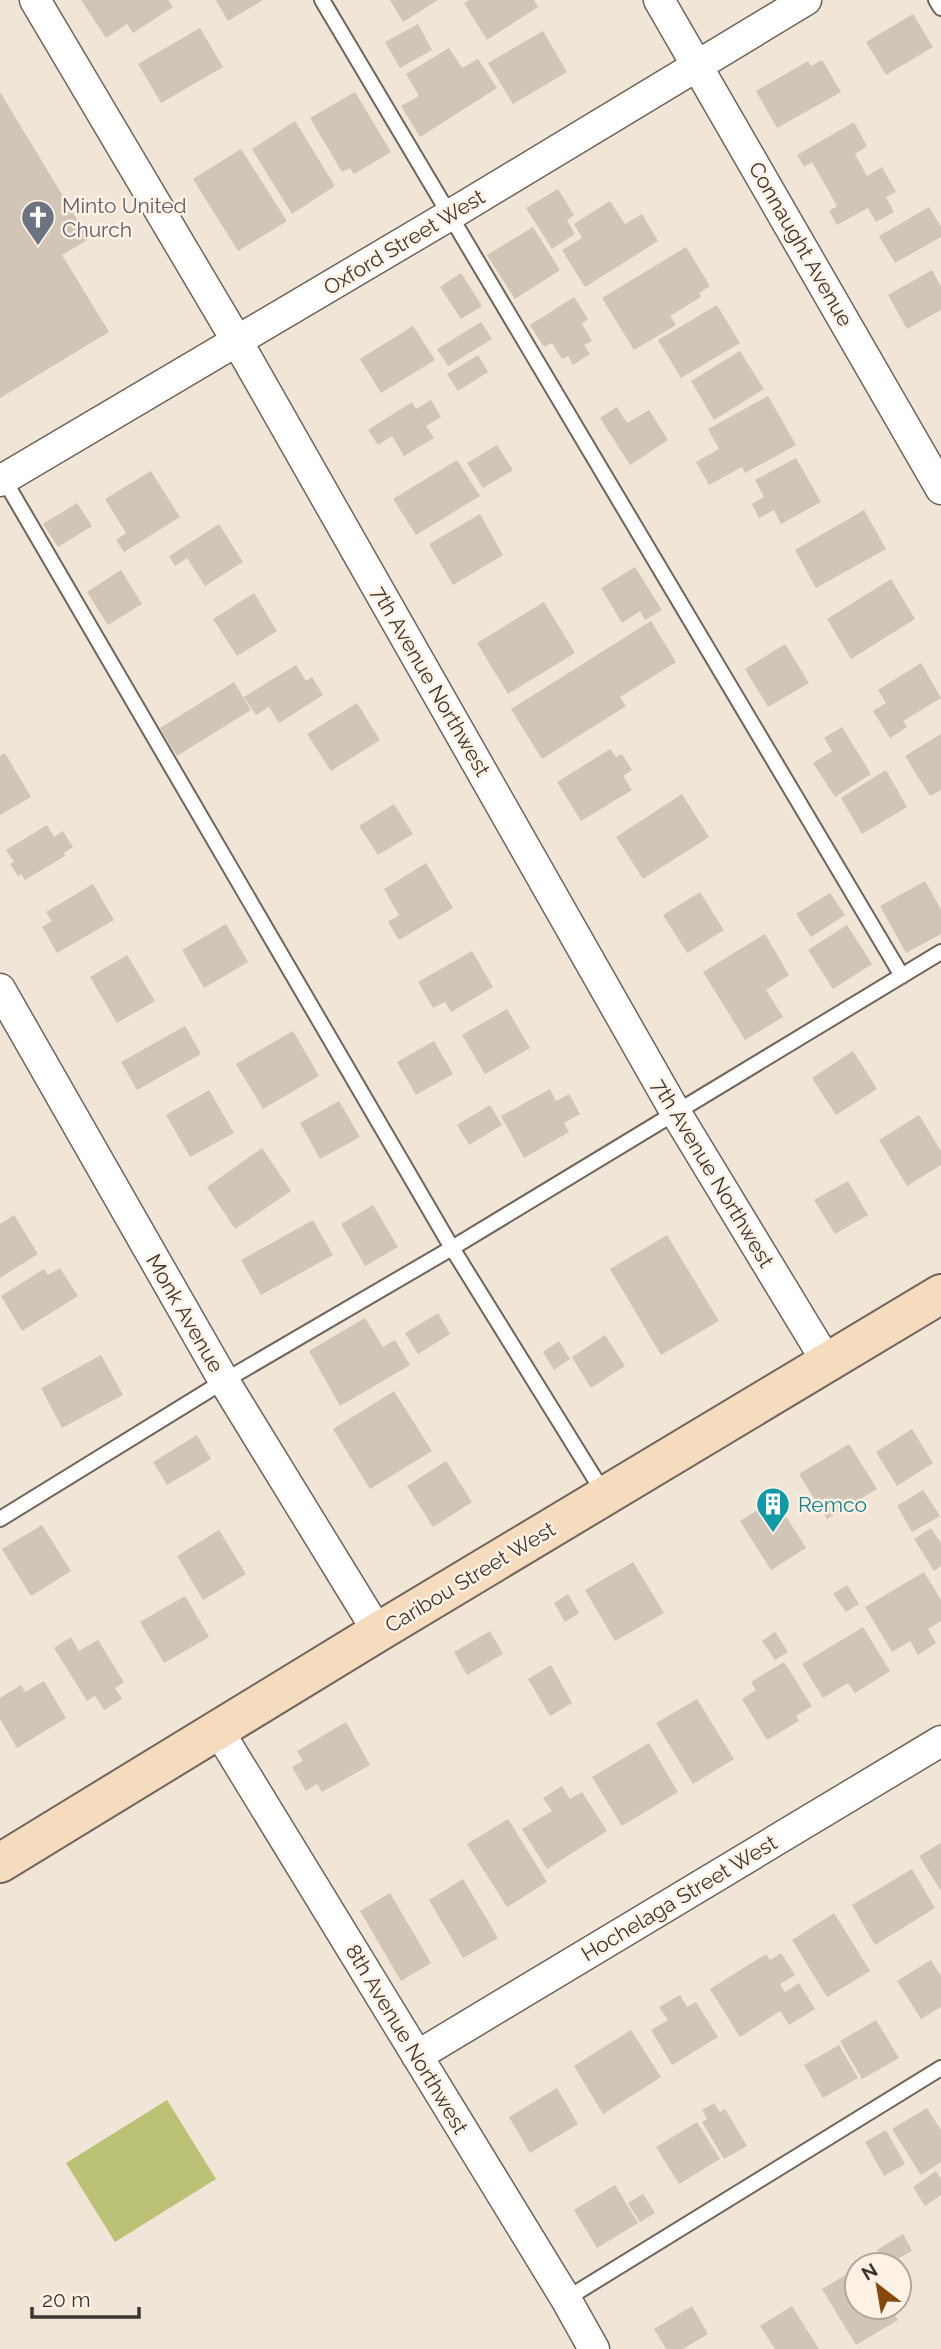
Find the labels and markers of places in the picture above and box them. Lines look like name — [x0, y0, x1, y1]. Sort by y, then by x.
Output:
place label: Minto United Church — [62, 193, 187, 242]
church icon: Minto United Church — [19, 198, 57, 247]
building icon: Remco — [754, 1485, 792, 1534]
place label: Remco — [798, 1492, 867, 1517]

